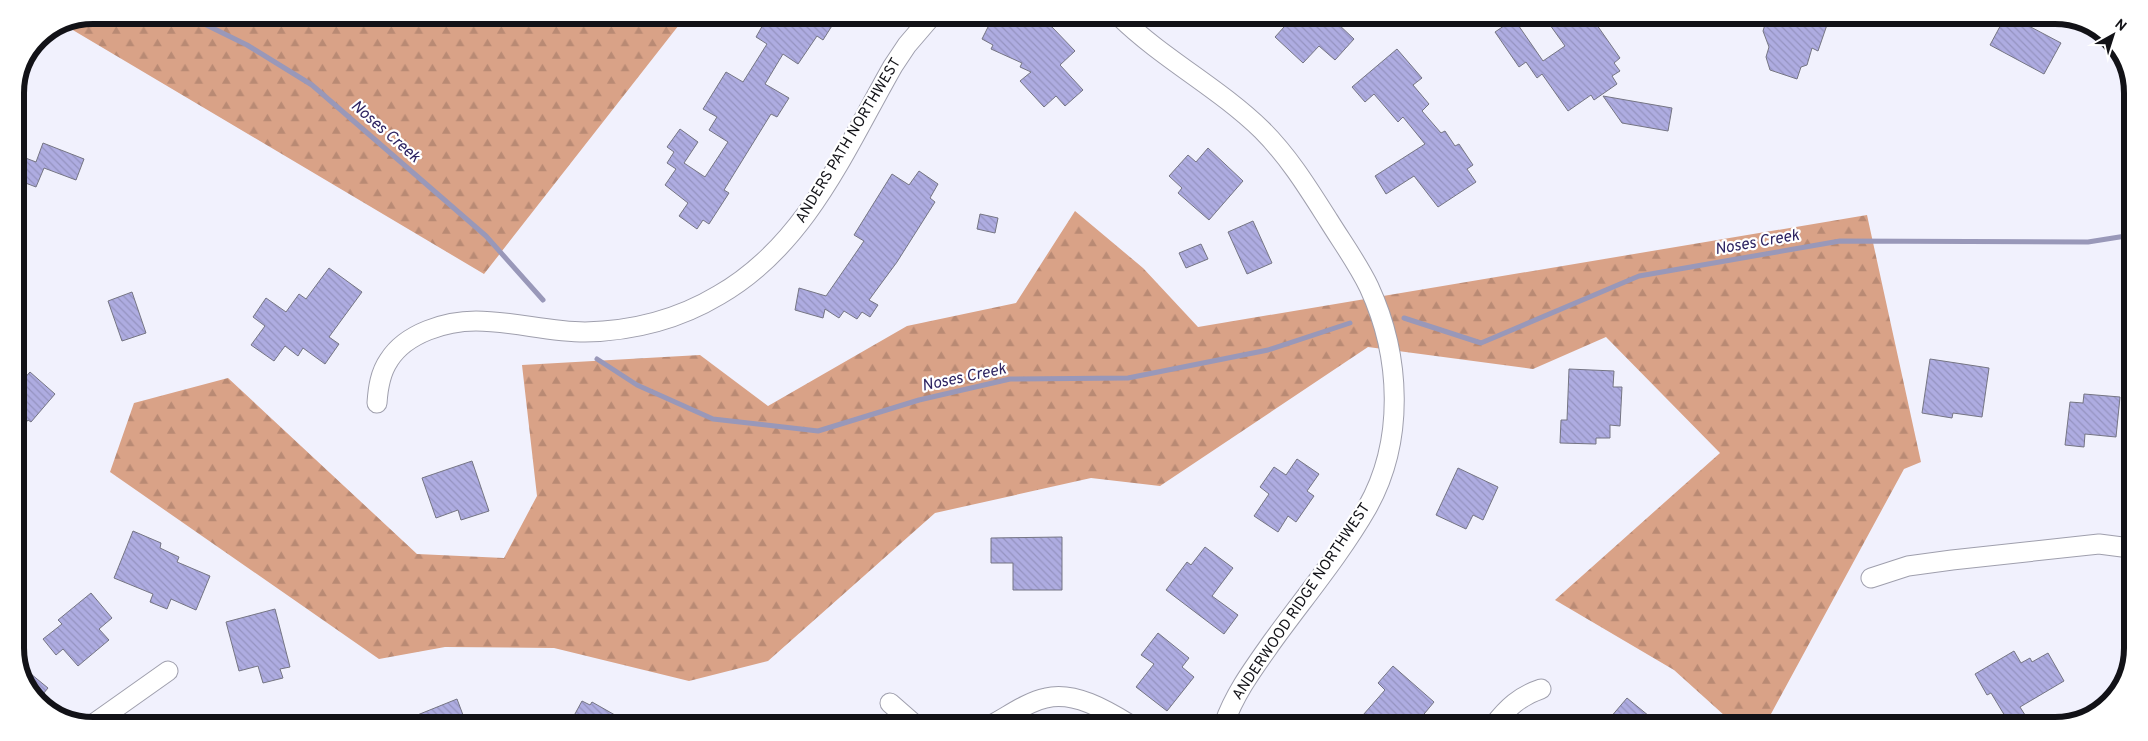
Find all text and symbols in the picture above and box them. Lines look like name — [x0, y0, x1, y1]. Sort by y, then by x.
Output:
north arrow — [2088, 10, 2138, 60]
text: N — [2111, 16, 2129, 36]
street label: ANDERS PATH NORTHWEST — [792, 55, 906, 227]
water label: Noses Creek — [346, 96, 424, 168]
water label: Noses Creek — [1713, 226, 1802, 260]
water label: Noses Creek — [920, 359, 1009, 397]
street label: ANDERWOOD RIDGE NORTHWEST — [1229, 500, 1375, 704]

